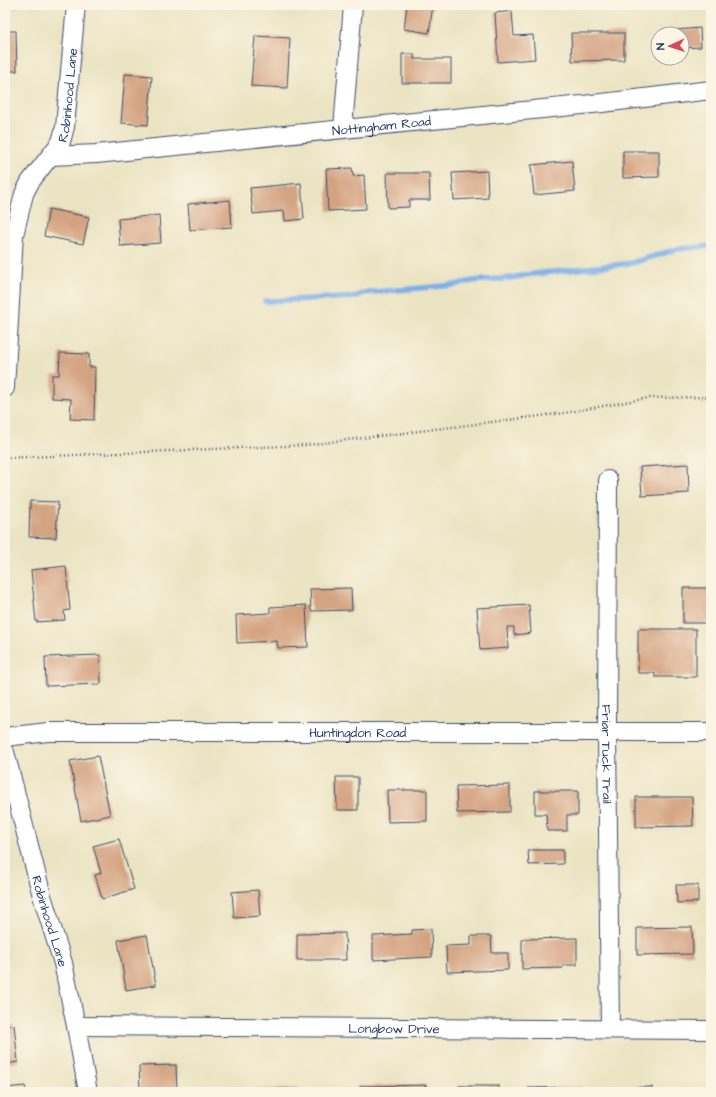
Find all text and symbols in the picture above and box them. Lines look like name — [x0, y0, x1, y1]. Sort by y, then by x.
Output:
north arrow — [650, 26, 690, 66]
text: N — [653, 43, 668, 50]
street label: Robinhood Lane — [53, 47, 82, 144]
street label: Nottingham Road — [331, 112, 432, 140]
street label: Friar Tuck Trail — [597, 704, 616, 804]
street label: Huntingdon Road — [309, 724, 407, 743]
street label: Robinhood Lane — [27, 874, 72, 969]
street label: Longbow Drive — [348, 1020, 440, 1039]

